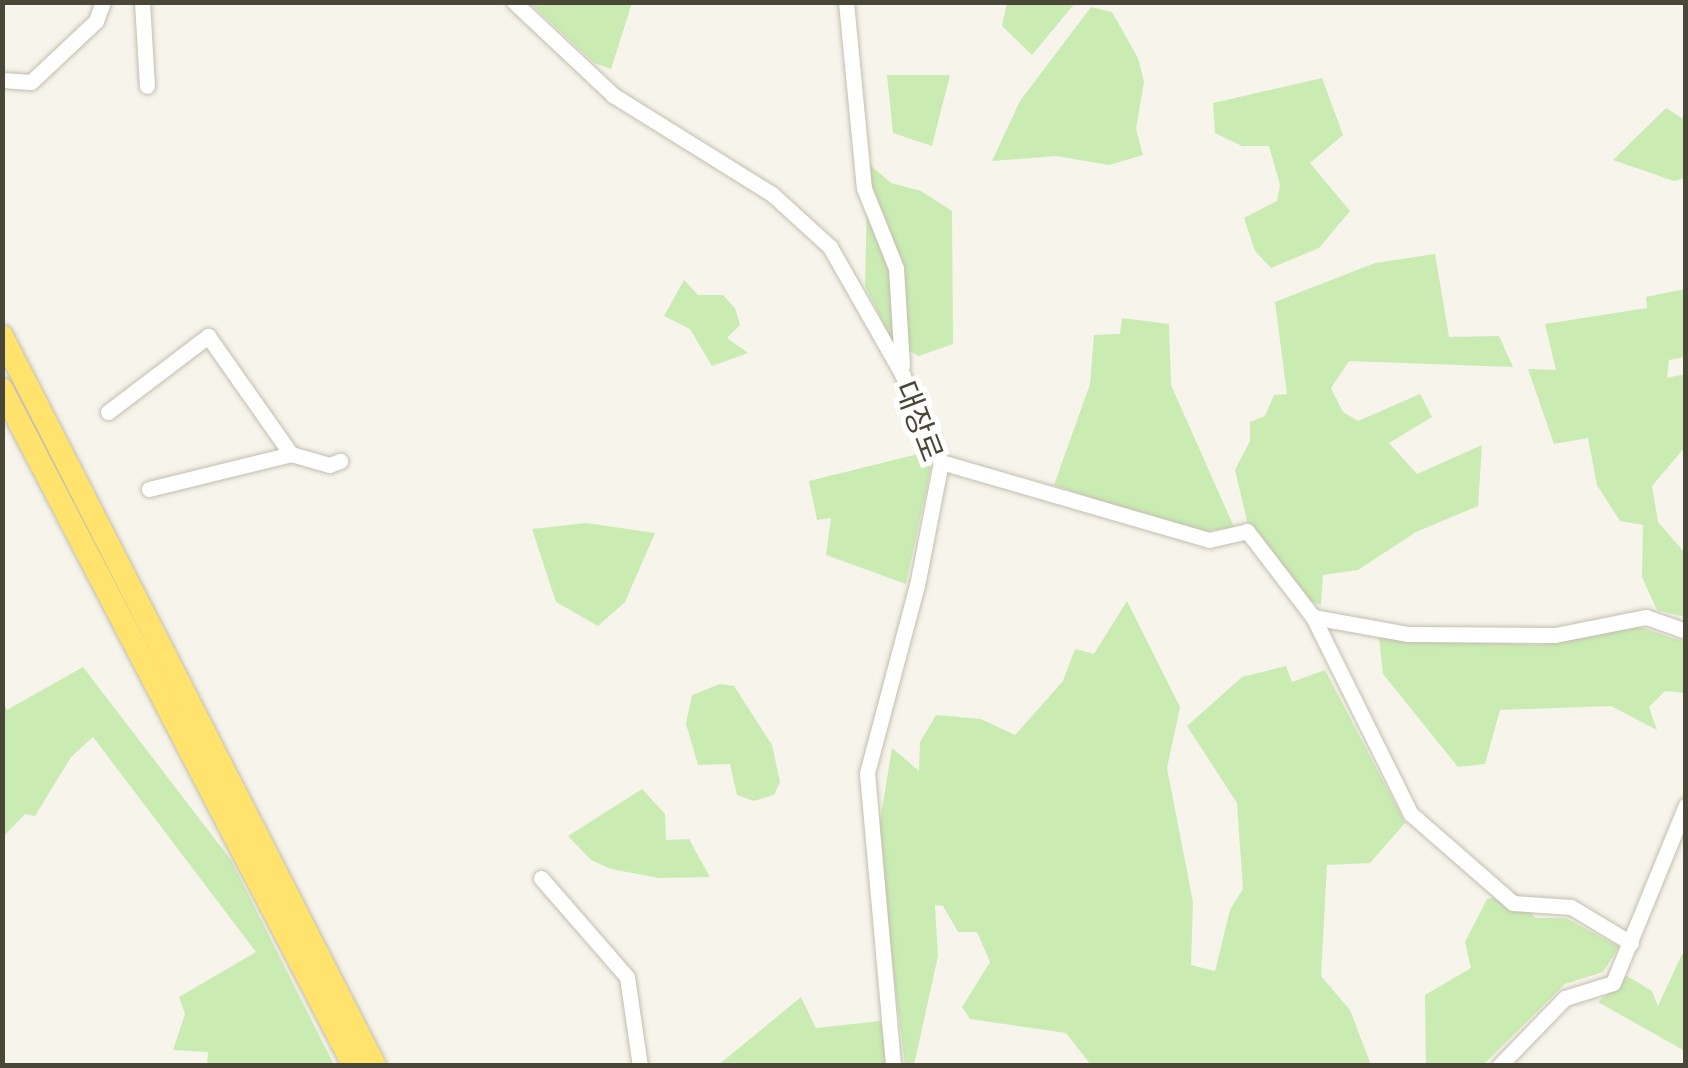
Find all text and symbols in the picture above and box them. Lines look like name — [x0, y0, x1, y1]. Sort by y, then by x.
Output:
street label: 대장로 — [887, 376, 951, 466]

